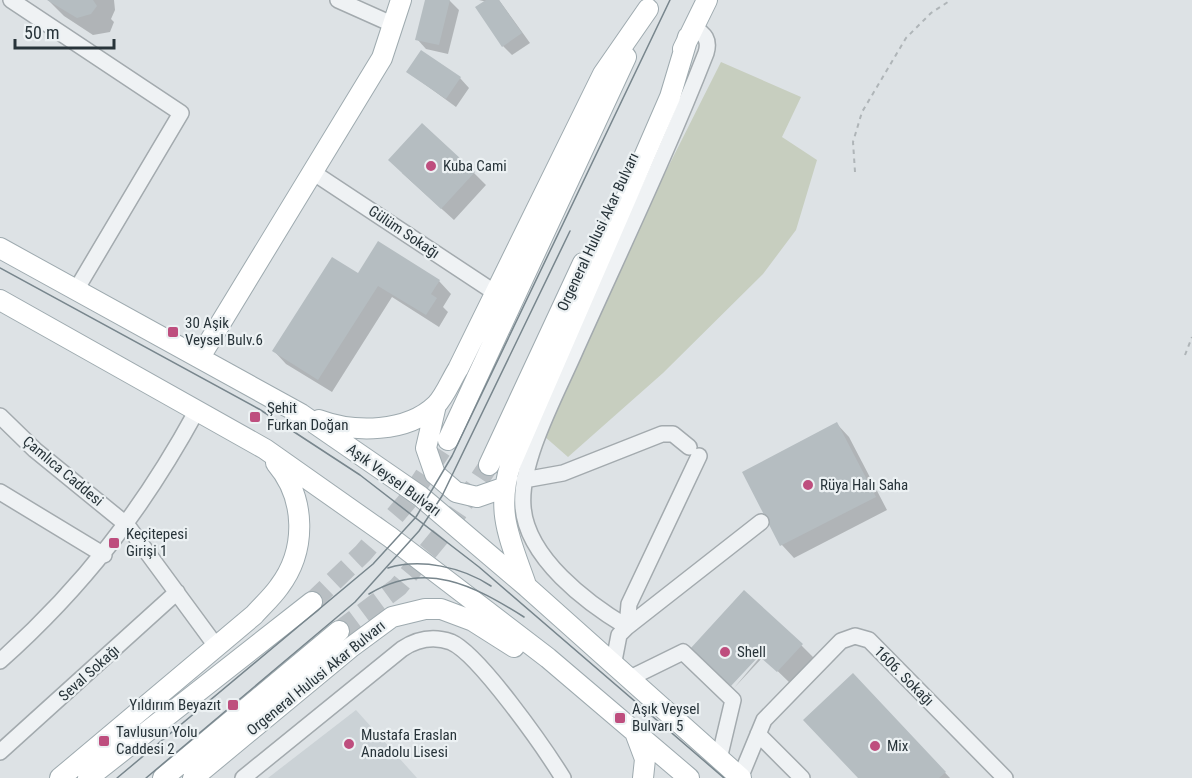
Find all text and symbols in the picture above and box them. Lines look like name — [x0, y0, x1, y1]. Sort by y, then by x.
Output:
scale bar — [15, 12, 114, 50]
text: 50 m — [24, 22, 59, 43]
street label: Orgeneral Hulusi Akar Bulvarı — [553, 150, 643, 314]
place label: Kuba Cami — [443, 157, 507, 175]
marker: Kuba Cami — [424, 159, 438, 173]
street label: Gülüm Sokağı — [365, 202, 443, 262]
place label: 30 Aşik Veysel Bulv.6 — [185, 314, 263, 349]
marker: 30 Aşik Veysel Bulv.6 — [166, 325, 180, 339]
place label: Şehit Furkan Doğan — [267, 399, 348, 434]
marker: Şehit Furkan Doğan — [248, 410, 262, 424]
street label: Çamlıca Caddesi — [19, 432, 107, 510]
street label: Aşık Veysel Bulvarı — [344, 440, 444, 520]
place label: Rüya Halı Saha — [820, 476, 908, 494]
marker: Rüya Halı Saha — [801, 478, 815, 492]
place label: Keçitepesi Girişi 1 — [126, 525, 188, 560]
marker: Keçitepesi Girişi 1 — [107, 536, 121, 550]
street label: Orgeneral Hulusi Akar Bulvarı — [243, 617, 389, 739]
street label: Seval Sokağı — [55, 641, 123, 705]
street label: 1606. Sokağı — [870, 642, 938, 710]
place label: Shell — [737, 643, 766, 661]
marker: Shell — [718, 645, 732, 659]
place label: Yıldırım Beyazıt — [129, 696, 221, 714]
marker: Yıldırım Beyazıt — [226, 698, 240, 712]
place label: Aşık Veysel Bulvarı 5 — [632, 700, 700, 735]
marker: Aşık Veysel Bulvarı 5 — [613, 711, 627, 725]
place label: Tavlusun Yolu Caddesi 2 — [116, 723, 198, 758]
place label: Mustafa Eraslan Anadolu Lisesi — [361, 726, 457, 761]
marker: Tavlusun Yolu Caddesi 2 — [97, 734, 111, 748]
marker: Mustafa Eraslan Anadolu Lisesi — [342, 737, 356, 751]
place label: Mix — [887, 737, 909, 755]
marker: Mix — [868, 739, 882, 753]

